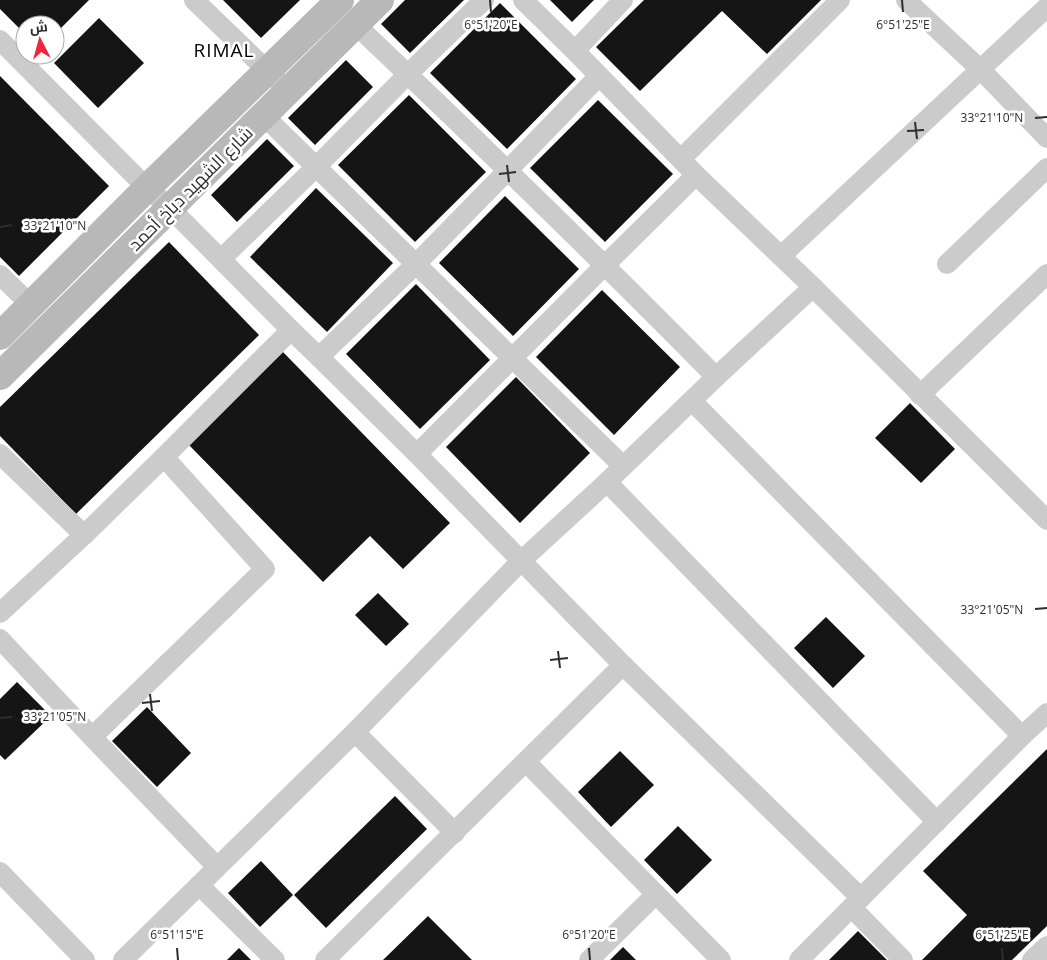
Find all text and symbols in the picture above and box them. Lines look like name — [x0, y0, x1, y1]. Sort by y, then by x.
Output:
north arrow — [15, 15, 65, 65]
text: ش — [29, 16, 49, 37]
text: 6°51'20"E — [464, 16, 518, 33]
text: 6°51'25"E — [876, 16, 930, 33]
district label: RIMAL — [193, 37, 255, 63]
text: 33°21'10"N — [961, 109, 1023, 126]
street label: شارع الشهيد دباخ أحمد — [123, 121, 258, 256]
text: 33°21'10"N — [24, 217, 86, 234]
text: 33°21'05"N — [961, 601, 1023, 618]
text: 33°21'05"N — [24, 708, 86, 725]
text: 6°51'15"E — [150, 926, 204, 943]
text: 6°51'20"E — [562, 926, 616, 943]
text: 6°51'25"E — [975, 926, 1029, 943]

